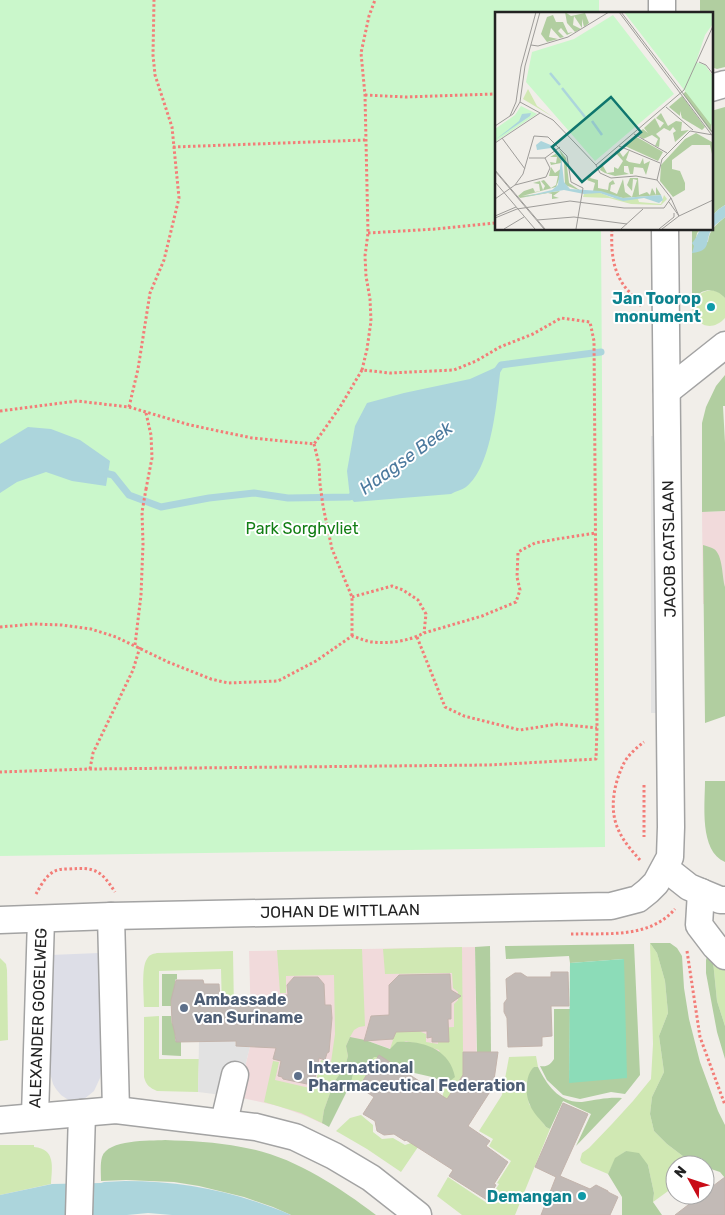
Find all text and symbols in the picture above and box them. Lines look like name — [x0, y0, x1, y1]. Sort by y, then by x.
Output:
inset map — [495, 12, 712, 230]
place label: Jan Toorop monument — [612, 289, 702, 326]
marker: Jan Toorop monument — [705, 301, 717, 313]
water label: Haagse Beek — [355, 416, 457, 499]
street label: JACOB CATSLAAN — [658, 480, 680, 618]
park label: Park Sorghvliet — [246, 519, 358, 538]
street label: JOHAN DE WITTLAAN — [260, 900, 420, 922]
street label: ALEXANDER GOGELWEG — [25, 928, 51, 1108]
place label: Ambassade van Suriname — [194, 990, 303, 1027]
marker: Ambassade van Suriname — [178, 1002, 190, 1014]
place label: International Pharmaceutical Federation — [308, 1058, 526, 1095]
marker: International Pharmaceutical Federation — [292, 1070, 304, 1082]
north arrow — [665, 1155, 715, 1205]
text: N — [671, 1163, 690, 1181]
place label: Demangan — [487, 1187, 572, 1206]
marker: Demangan — [576, 1190, 588, 1202]

